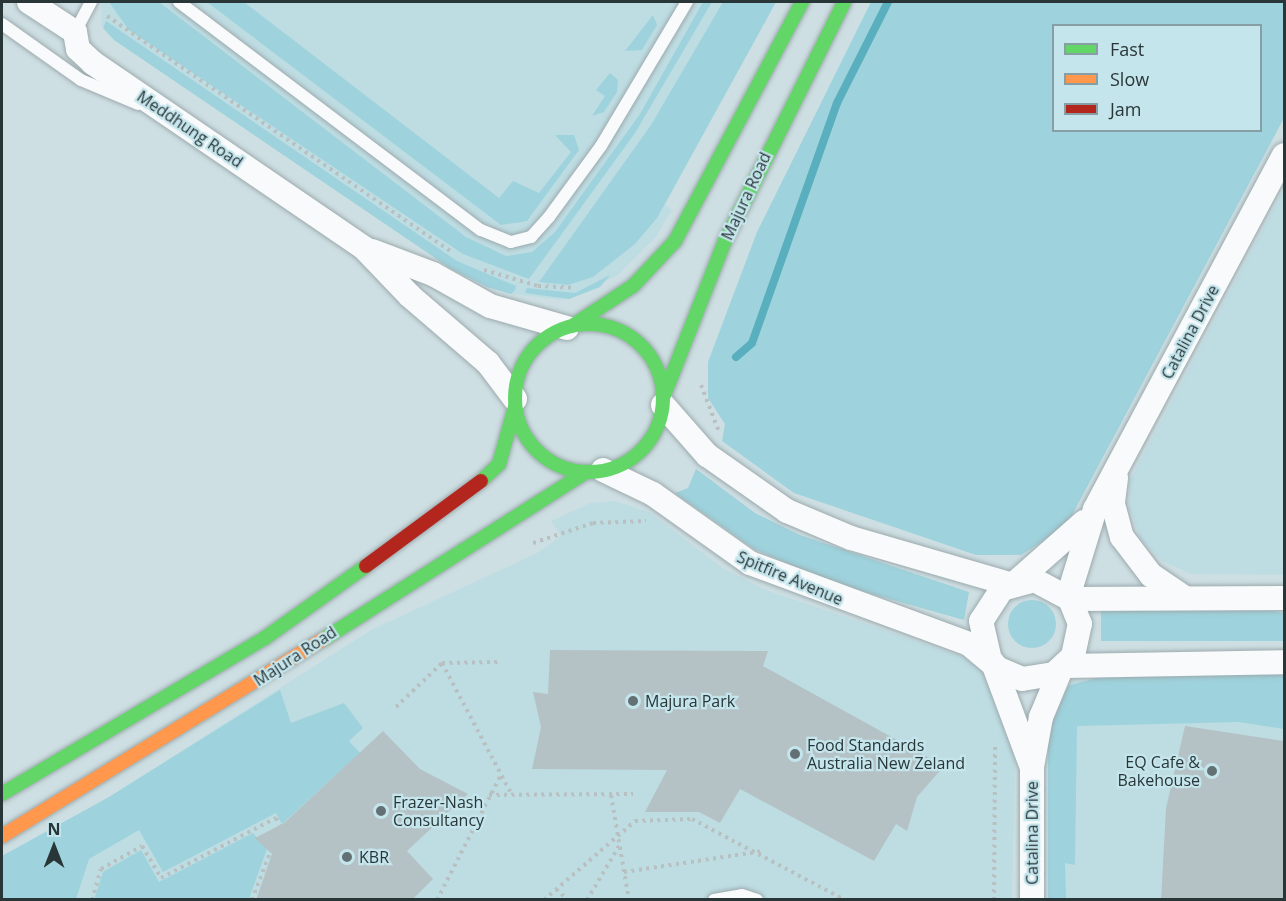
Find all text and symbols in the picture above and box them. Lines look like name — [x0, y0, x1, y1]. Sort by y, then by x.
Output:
legend — [1052, 24, 1262, 132]
text: Fast — [1110, 37, 1144, 61]
text: Slow — [1110, 67, 1149, 91]
street label: Meddhung Road — [133, 87, 247, 171]
text: Jam — [1110, 97, 1142, 121]
street label: Majura Road — [717, 149, 775, 243]
street label: Catalina Drive — [1157, 282, 1223, 382]
street label: Spitfire Avenue — [734, 547, 846, 609]
street label: Majura Road — [250, 622, 340, 690]
place label: Majura Park — [645, 691, 735, 711]
marker: Majura Park — [626, 694, 640, 708]
place label: Food Standards Australia New Zeland — [807, 735, 965, 773]
marker: Food Standards Australia New Zeland — [788, 747, 802, 761]
place label: EQ Cafe & Bakehouse — [1118, 752, 1200, 790]
marker: EQ Cafe & Bakehouse — [1205, 764, 1219, 778]
street label: Catalina Drive — [1022, 781, 1042, 885]
place label: Frazer-Nash Consultancy — [393, 792, 484, 830]
marker: Frazer-Nash Consultancy — [374, 804, 388, 818]
north arrow — [24, 817, 84, 877]
text: N — [47, 818, 61, 840]
place label: KBR — [359, 847, 389, 867]
marker: KBR — [340, 850, 354, 864]

